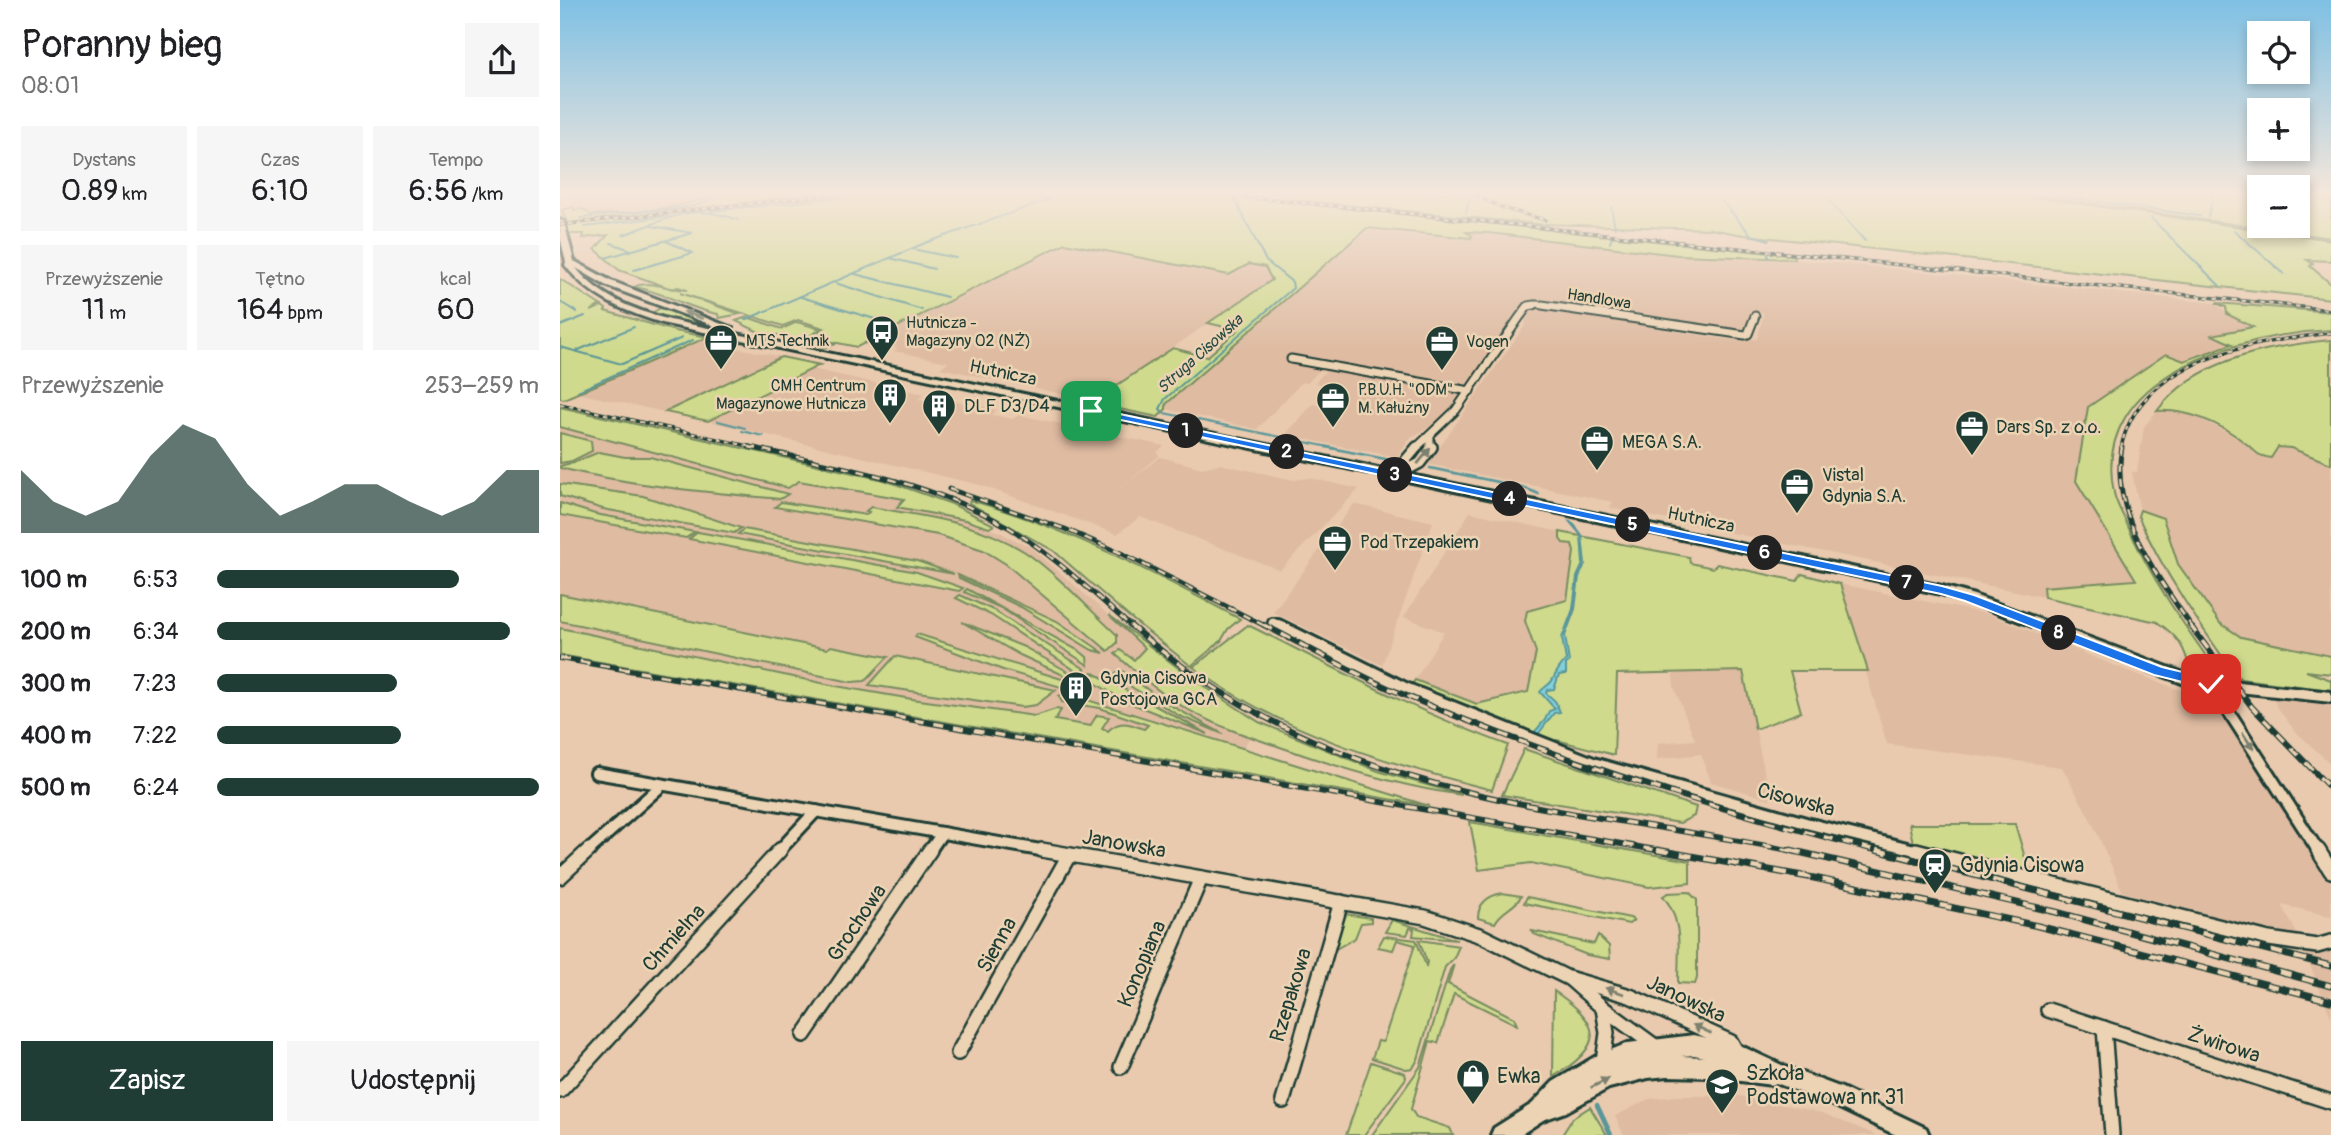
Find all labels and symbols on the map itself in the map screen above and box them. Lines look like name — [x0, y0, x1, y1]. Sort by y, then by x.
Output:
street label: Handlowa — [1566, 284, 1632, 314]
one-way arrow — [683, 309, 704, 320]
water label: Struga Cisowska — [1153, 309, 1248, 398]
bus stop icon: Hutnicza - Magazyny 02 (NŻ) — [863, 313, 901, 362]
place label: Hutnicza - Magazyny 02 (NŻ) — [906, 313, 1031, 351]
office icon: MTS Technik — [702, 322, 740, 371]
office icon: Vogen — [1423, 323, 1461, 372]
place label: MTS Technik — [746, 331, 830, 351]
place label: Vogen — [1466, 332, 1509, 352]
street label: Hutnicza — [967, 355, 1039, 391]
place label: CMH Centrum Magazynowe Hutnicza — [716, 376, 866, 414]
building icon: CMH Centrum Magazynowe Hutnicza — [871, 376, 909, 425]
office icon: P.B.U.H. "ODM" M. Kałużny — [1314, 380, 1352, 429]
place label: P.B.U.H. "ODM" M. Kałużny — [1358, 380, 1453, 418]
pin — [1061, 381, 1121, 441]
building icon: DLF D3/D4 — [920, 387, 958, 436]
place label: DLF D3/D4 — [964, 395, 1050, 418]
office icon: Dars Sp. z o.o. — [1953, 408, 1991, 457]
pin: 1 — [1168, 414, 1204, 448]
place label: Dars Sp. z o.o. — [1996, 416, 2101, 439]
office icon: MEGA S.A. — [1578, 423, 1616, 472]
place label: MEGA S.A. — [1622, 431, 1702, 454]
pin: 2 — [1270, 434, 1304, 470]
one-way arrow — [1416, 447, 1431, 465]
pin: 3 — [1378, 458, 1412, 492]
place label: Vistal Gdynia S.A. — [1822, 464, 1906, 508]
office icon: Vistal Gdynia S.A. — [1778, 466, 1816, 515]
pin: 4 — [1492, 482, 1528, 516]
street label: Hutnicza — [1665, 502, 1737, 538]
pin: 5 — [1616, 508, 1650, 542]
office icon: Pod Trzepakiem — [1316, 523, 1354, 572]
place label: Pod Trzepakiem — [1360, 531, 1479, 554]
pin: 6 — [1748, 536, 1782, 570]
pin: 7 — [1890, 566, 1924, 600]
pin: 8 — [2042, 616, 2076, 650]
pin — [2181, 654, 2241, 714]
place label: Gdynia Cisowa Postojowa GCA — [1100, 667, 1218, 711]
building icon: Gdynia Cisowa Postojowa GCA — [1057, 669, 1095, 718]
one-way arrow — [2241, 732, 2255, 750]
street label: Cisowska — [1754, 777, 1838, 823]
street label: Janowska — [1080, 823, 1168, 865]
station icon: Gdynia Cisowa — [1916, 846, 1954, 895]
place label: Gdynia Cisowa — [1960, 852, 2084, 879]
street label: Grochowa — [821, 879, 893, 967]
street label: Chmielna — [636, 898, 712, 978]
street label: Sienna — [971, 912, 1023, 978]
street label: Konopiana — [1112, 916, 1172, 1012]
street label: Rzepakowa — [1264, 945, 1318, 1045]
street label: Janowska — [1642, 969, 1730, 1029]
one-way arrow — [1605, 985, 1626, 996]
street label: Żwirowa — [2184, 1021, 2264, 1069]
one-way arrow — [1692, 1023, 1713, 1034]
shop icon: Ewka — [1454, 1057, 1492, 1106]
place label: Szkoła Podstawowa nr 31 — [1746, 1060, 1904, 1111]
place label: Ewka — [1497, 1063, 1541, 1090]
school or university icon: Szkoła Podstawowa nr 31 — [1703, 1066, 1741, 1115]
one-way arrow — [1590, 1078, 1610, 1089]

